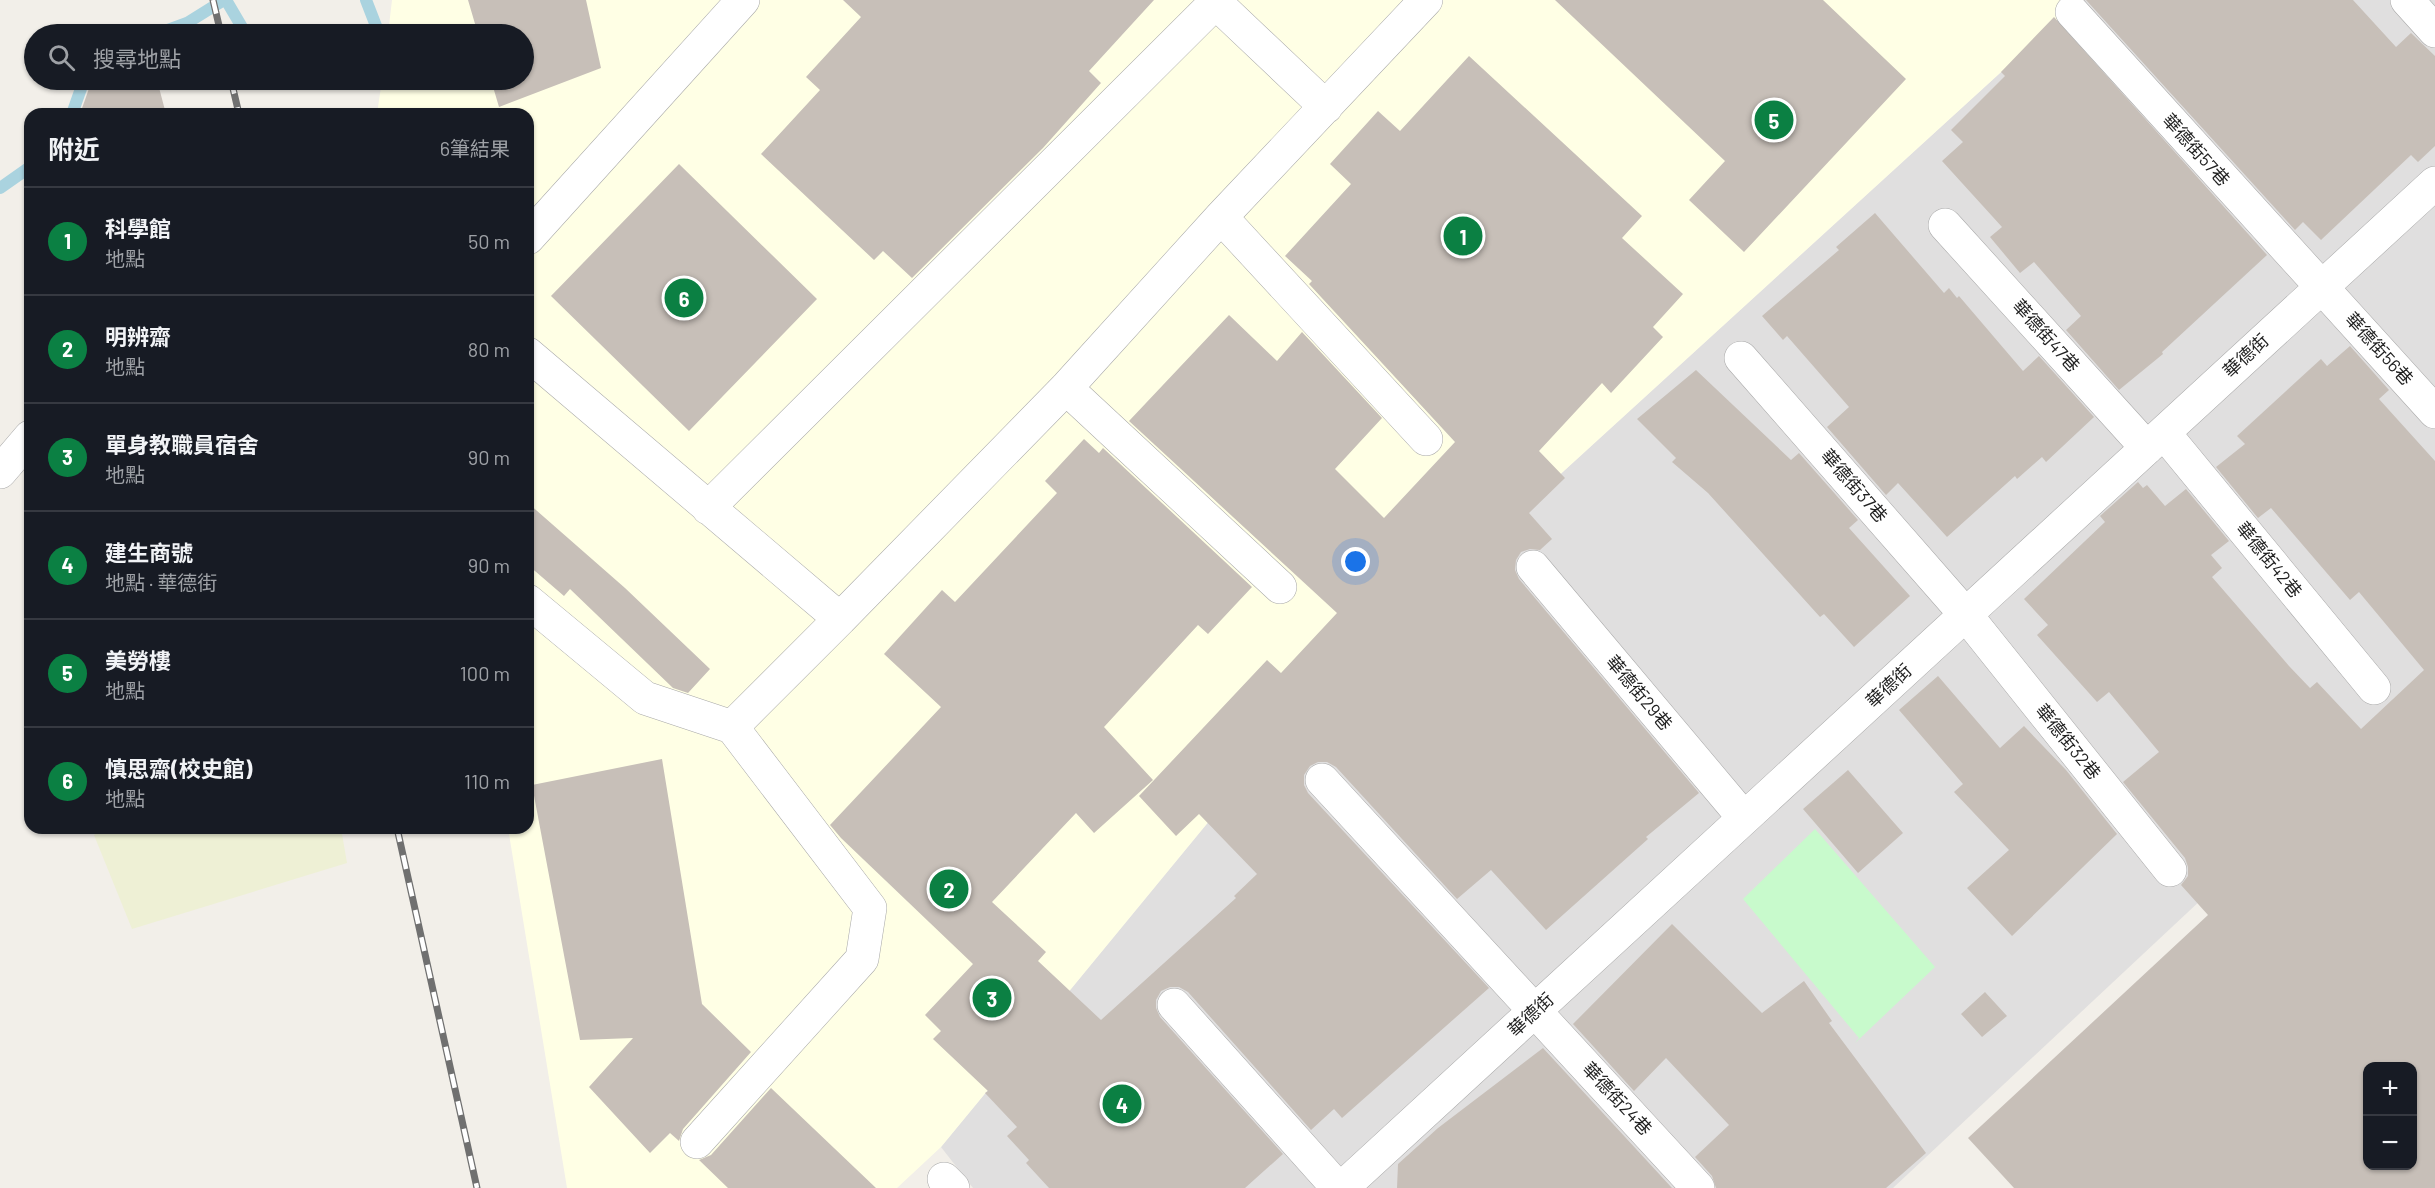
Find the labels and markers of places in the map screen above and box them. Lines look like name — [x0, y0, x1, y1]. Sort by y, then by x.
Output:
pin: 5 — [1754, 98, 1794, 142]
pin: 1 — [1444, 214, 1482, 258]
pin: 6 — [664, 276, 704, 320]
pin: 2 — [930, 866, 968, 912]
pin: 3 — [972, 976, 1012, 1020]
pin: 4 — [1102, 1082, 1142, 1126]

